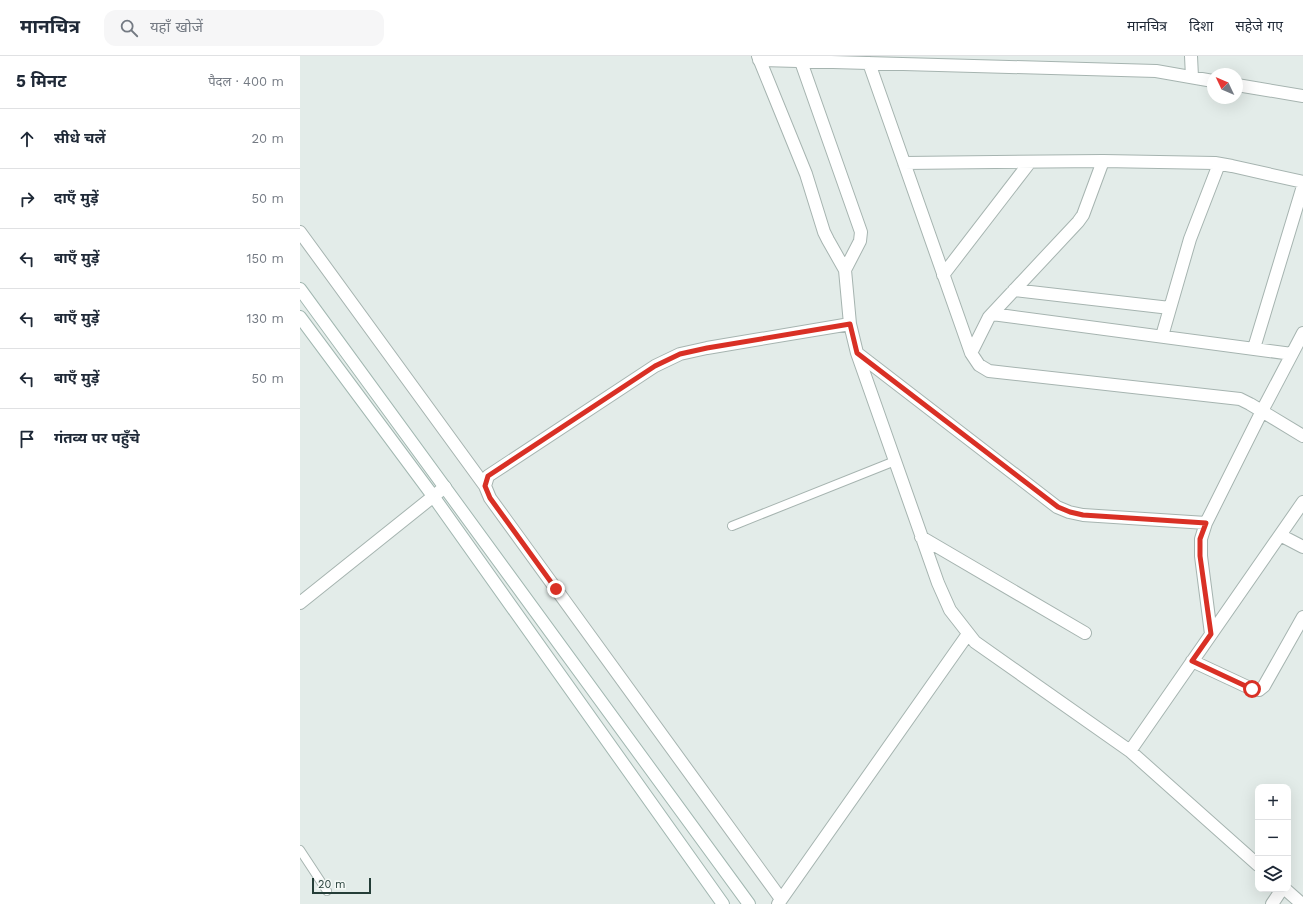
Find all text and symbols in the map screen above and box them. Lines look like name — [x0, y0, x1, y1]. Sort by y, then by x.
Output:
search box — [104, 10, 384, 46]
text: मानचित्र — [20, 15, 80, 38]
icon: search — [118, 17, 140, 39]
text: यहाँ खोजें — [150, 18, 203, 36]
text: मानचित्र — [1127, 18, 1167, 34]
text: दिशा — [1189, 18, 1213, 34]
text: सहेजे गए — [1235, 18, 1283, 34]
north arrow — [1207, 68, 1243, 104]
text: 5 मिनट — [16, 71, 66, 91]
text: पैदल · 400 m — [208, 74, 284, 89]
icon: ahead — [16, 128, 38, 150]
text: सीधे चलें — [54, 129, 106, 147]
text: 20 m — [252, 131, 284, 146]
icon: right — [16, 188, 38, 210]
text: दाएँ मुड़ें — [54, 189, 99, 207]
text: 50 m — [252, 191, 284, 206]
icon: left — [16, 248, 38, 270]
text: बाएँ मुड़ें — [54, 249, 99, 267]
text: 150 m — [246, 251, 284, 266]
icon: left — [16, 308, 38, 330]
text: बाएँ मुड़ें — [54, 309, 99, 327]
text: 130 m — [246, 311, 284, 326]
icon: left — [16, 368, 38, 390]
text: बाएँ मुड़ें — [54, 369, 99, 387]
text: 50 m — [252, 371, 284, 386]
icon: arrive — [16, 428, 38, 450]
text: गंतव्य पर पहुँचे — [54, 429, 140, 447]
route end — [547, 580, 565, 598]
route start — [1243, 680, 1261, 698]
map controls — [1255, 784, 1291, 892]
button: + — [1255, 784, 1291, 820]
button: − — [1255, 820, 1291, 856]
button: layers — [1255, 856, 1291, 892]
scale bar — [312, 876, 371, 895]
text: 20 m — [318, 878, 346, 891]

